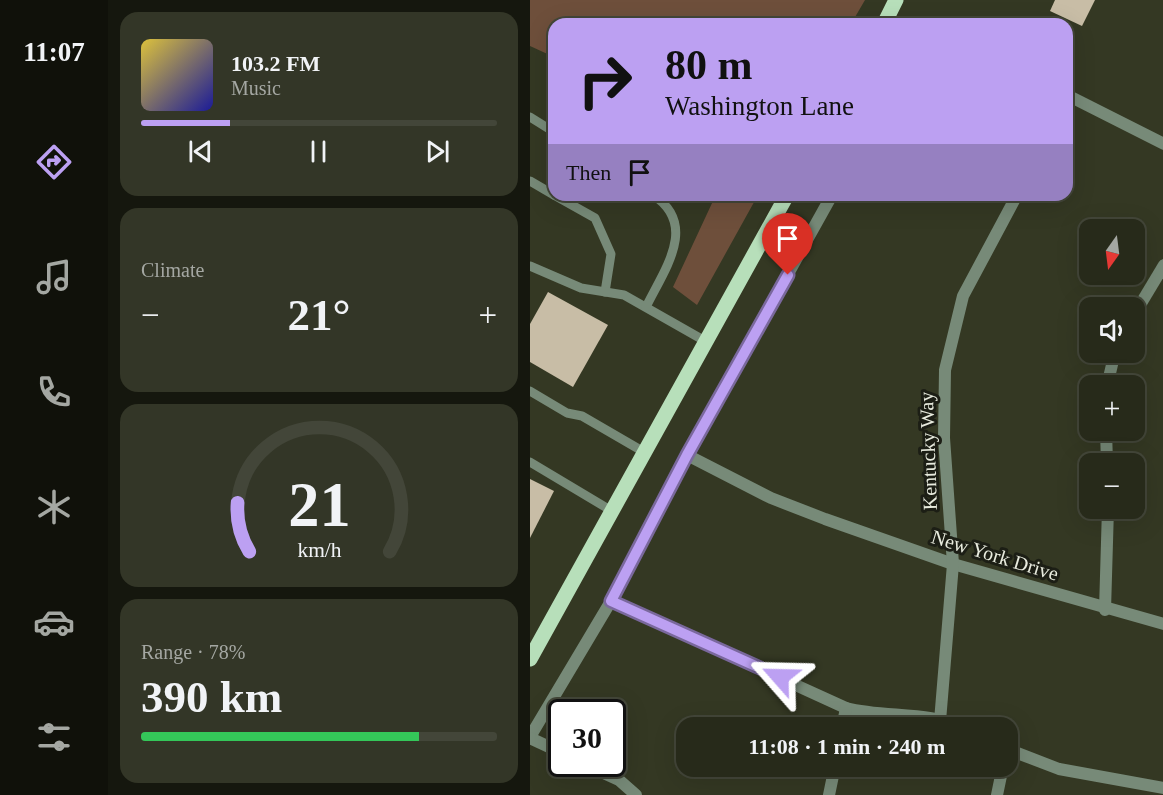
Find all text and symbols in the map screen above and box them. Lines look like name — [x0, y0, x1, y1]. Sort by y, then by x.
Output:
text: 11:07 — [23, 37, 85, 67]
icon: right — [566, 42, 644, 120]
text: 80 m — [665, 42, 753, 88]
text: 103.2 FM — [231, 51, 320, 76]
text: Music — [231, 77, 281, 99]
text: Washington Lane — [665, 91, 854, 121]
icon: previous — [184, 135, 217, 168]
icon: pause — [302, 135, 335, 168]
icon: next — [421, 135, 454, 168]
icon: directions — [33, 141, 75, 183]
icon: arrive — [623, 156, 656, 189]
text: Then — [566, 160, 611, 185]
pin — [762, 213, 813, 275]
north arrow — [1079, 219, 1145, 285]
map controls — [1079, 219, 1145, 519]
icon: arrive — [771, 222, 804, 255]
icon: music — [33, 256, 75, 298]
text: Climate — [141, 259, 204, 281]
text: 21° — [288, 290, 351, 340]
text: − — [141, 297, 160, 333]
text: + — [478, 297, 497, 333]
button: sound — [1079, 297, 1145, 363]
icon: phone — [33, 371, 75, 413]
button: + — [1079, 375, 1145, 441]
street label: Kentucky Way — [915, 391, 942, 511]
button: − — [1079, 453, 1145, 519]
text: 21 — [288, 471, 350, 540]
icon: climate — [33, 486, 75, 528]
street label: New York Drive — [929, 525, 1061, 585]
text: km/h — [297, 539, 341, 563]
icon: car — [33, 601, 75, 643]
text: Range · 78% — [141, 641, 245, 663]
position arrow — [748, 645, 812, 709]
text: 390 km — [141, 672, 282, 722]
speed limit sign: 30 — [548, 699, 626, 777]
icon: filters — [33, 716, 75, 758]
text: 11:08 · 1 min · 240 m — [749, 734, 945, 759]

